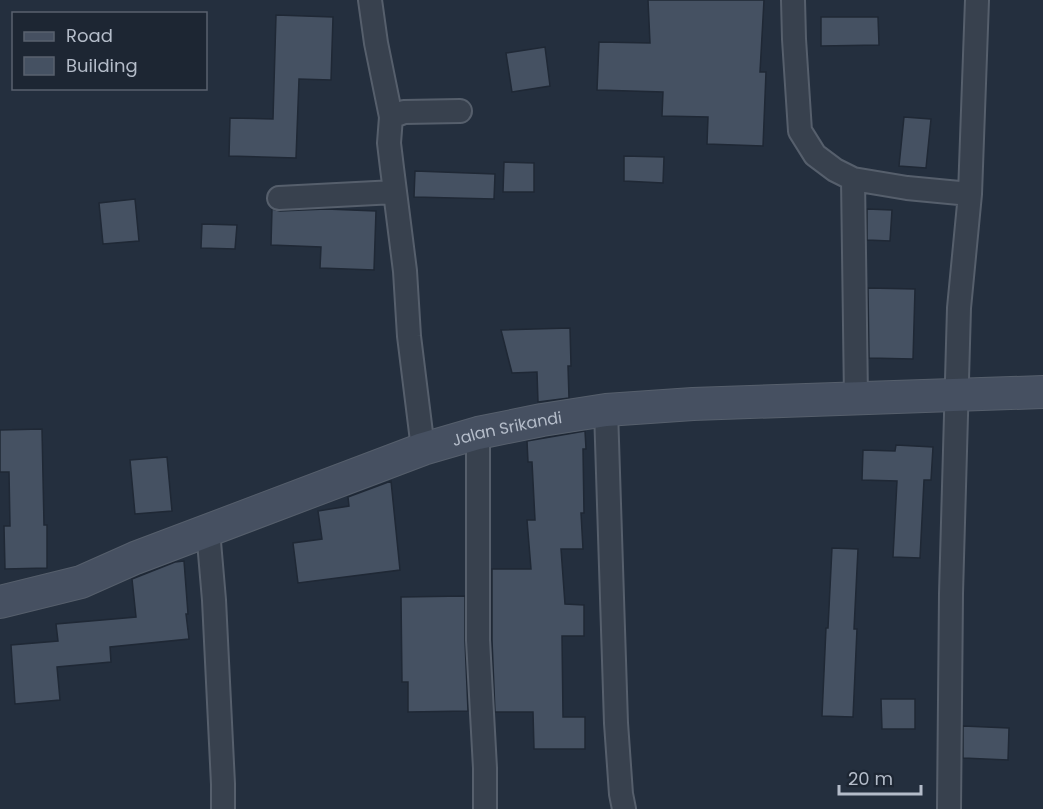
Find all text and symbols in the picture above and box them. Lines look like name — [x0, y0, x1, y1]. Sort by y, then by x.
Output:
legend — [12, 12, 207, 90]
text: Road — [66, 23, 113, 48]
text: Building — [66, 53, 138, 78]
street label: Jalan Srikandi — [449, 406, 564, 452]
scale bar — [839, 758, 922, 796]
text: 20 m — [848, 766, 893, 791]

